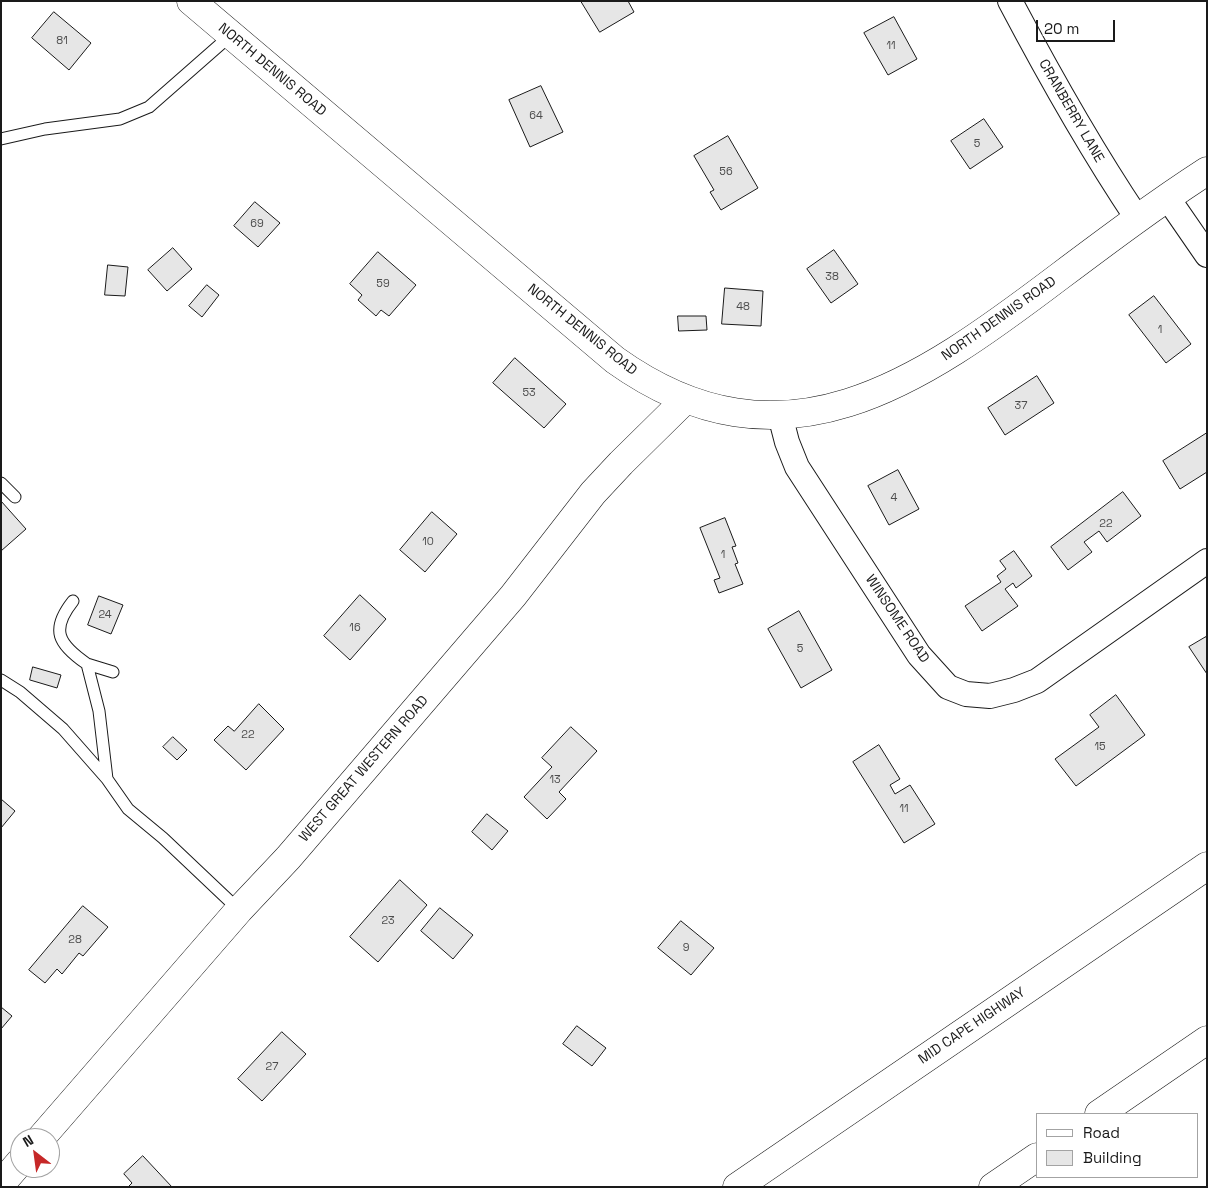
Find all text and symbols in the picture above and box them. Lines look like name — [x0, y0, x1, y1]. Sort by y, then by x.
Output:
scale bar — [1038, 10, 1117, 42]
text: 20 m — [1044, 19, 1079, 38]
street label: NORTH DENNIS ROAD — [215, 20, 329, 120]
house number: 81 — [56, 34, 68, 48]
house number: 11 — [886, 39, 896, 53]
street label: CRANBERRY LANE — [1035, 56, 1107, 166]
house number: 64 — [529, 109, 543, 123]
house number: 5 — [974, 137, 980, 151]
house number: 56 — [719, 165, 733, 179]
house number: 69 — [250, 217, 264, 231]
house number: 38 — [825, 270, 839, 284]
street label: NORTH DENNIS ROAD — [939, 273, 1059, 365]
house number: 59 — [376, 277, 390, 291]
street label: NORTH DENNIS ROAD — [524, 281, 640, 379]
house number: 48 — [736, 300, 750, 314]
house number: 1 — [1158, 323, 1162, 337]
house number: 53 — [522, 386, 536, 400]
house number: 37 — [1015, 399, 1027, 413]
house number: 4 — [891, 491, 897, 505]
house number: 22 — [1099, 517, 1113, 531]
house number: 10 — [422, 535, 434, 549]
house number: 1 — [721, 548, 725, 562]
street label: WINSOME ROAD — [861, 572, 933, 666]
house number: 24 — [98, 608, 112, 622]
house number: 16 — [349, 621, 361, 635]
house number: 5 — [797, 642, 803, 656]
street label: WEST GREAT WESTERN ROAD — [296, 693, 432, 845]
house number: 22 — [241, 728, 255, 742]
house number: 15 — [1094, 740, 1106, 754]
house number: 13 — [549, 773, 561, 787]
house number: 11 — [899, 802, 909, 816]
house number: 23 — [381, 914, 395, 928]
house number: 28 — [68, 933, 82, 947]
house number: 9 — [683, 941, 689, 955]
street label: MID CAPE HIGHWAY — [915, 984, 1029, 1068]
house number: 27 — [266, 1060, 278, 1074]
legend — [1036, 1113, 1198, 1178]
text: Road — [1083, 1123, 1120, 1142]
north arrow — [10, 1128, 60, 1178]
text: N — [19, 1131, 37, 1151]
text: Building — [1083, 1148, 1142, 1167]

